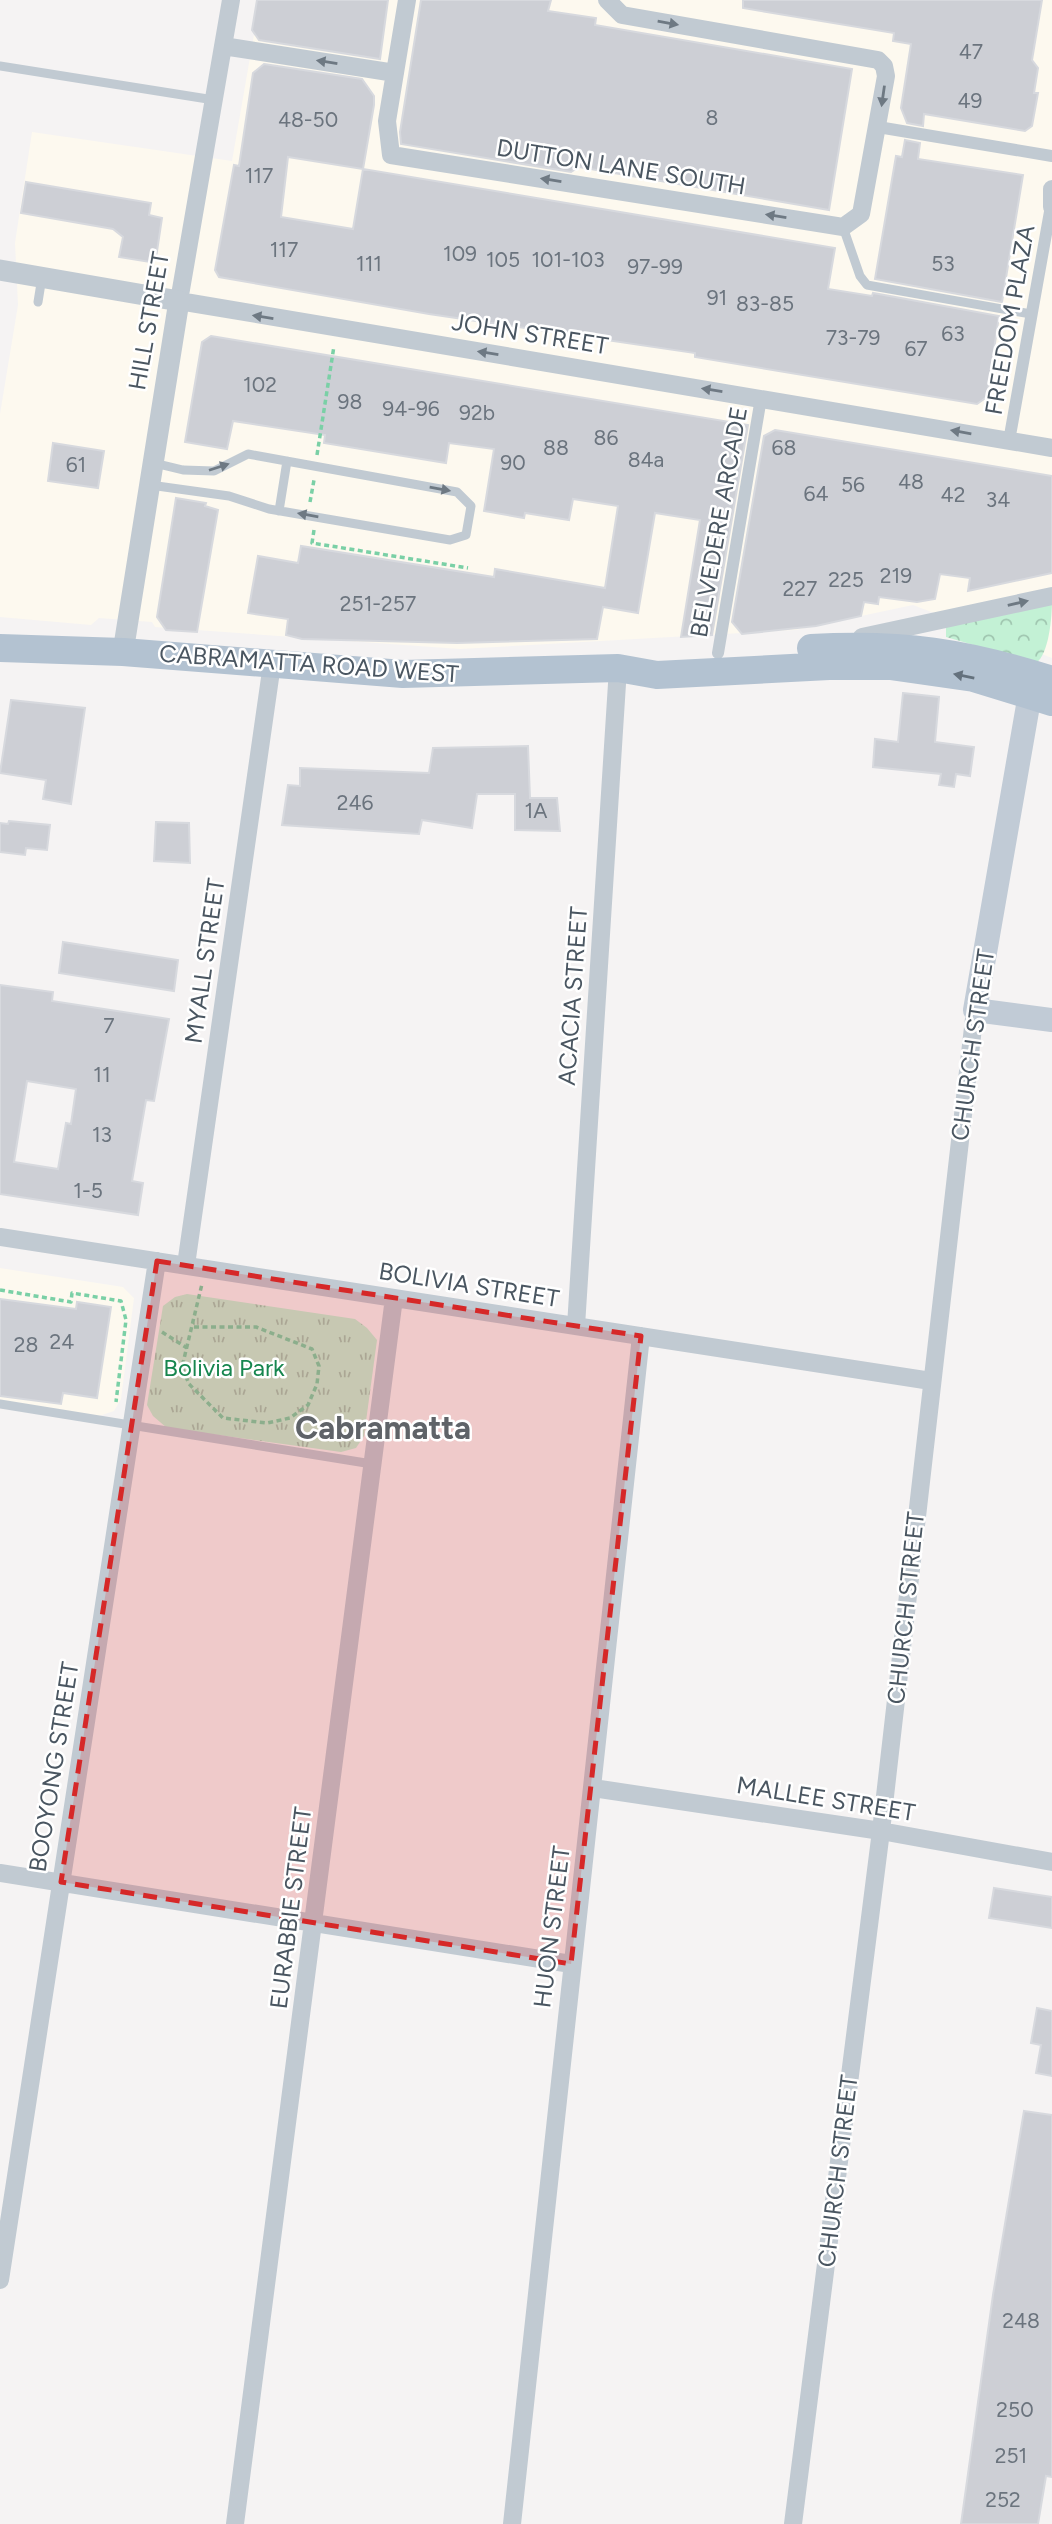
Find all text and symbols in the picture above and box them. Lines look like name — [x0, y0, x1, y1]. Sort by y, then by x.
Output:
one-way arrow — [657, 18, 679, 29]
house number: 47 — [959, 39, 983, 64]
one-way arrow — [316, 56, 338, 67]
one-way arrow — [877, 85, 888, 107]
house number: 49 — [958, 88, 982, 113]
house number: 8 — [706, 105, 718, 130]
house number: 48-50 — [278, 107, 338, 132]
street label: DUTTON LANE SOUTH — [495, 132, 748, 201]
house number: 117 — [245, 163, 273, 188]
one-way arrow — [540, 174, 562, 185]
one-way arrow — [765, 210, 787, 221]
street label: FREEDOM PLAZA — [979, 222, 1041, 417]
house number: 117 — [270, 237, 298, 262]
house number: 109 — [443, 241, 477, 266]
house number: 105 — [486, 247, 520, 272]
house number: 101-103 — [531, 247, 605, 272]
street label: HILL STREET — [122, 249, 175, 392]
house number: 111 — [356, 251, 382, 276]
house number: 53 — [931, 251, 955, 276]
house number: 97-99 — [627, 254, 683, 279]
house number: 91 — [707, 285, 727, 310]
house number: 83-85 — [736, 291, 794, 316]
street label: JOHN STREET — [450, 307, 610, 360]
one-way arrow — [252, 311, 274, 322]
house number: 63 — [941, 321, 965, 346]
house number: 73-79 — [826, 325, 880, 350]
house number: 67 — [904, 336, 928, 361]
one-way arrow — [477, 347, 499, 358]
house number: 102 — [243, 372, 277, 397]
one-way arrow — [701, 384, 723, 395]
house number: 98 — [338, 389, 362, 414]
house number: 94-96 — [382, 396, 440, 421]
house number: 92b — [459, 400, 495, 425]
street label: BELVEDERE ARCADE — [684, 404, 753, 639]
house number: 86 — [594, 425, 619, 450]
one-way arrow — [950, 427, 972, 438]
house number: 88 — [543, 435, 569, 460]
house number: 68 — [772, 435, 796, 460]
house number: 84a — [628, 447, 664, 472]
house number: 90 — [500, 450, 526, 475]
house number: 61 — [66, 452, 86, 477]
one-way arrow — [208, 461, 229, 472]
house number: 48 — [898, 469, 924, 494]
house number: 56 — [841, 472, 865, 497]
house number: 64 — [804, 481, 828, 506]
house number: 42 — [941, 482, 965, 507]
one-way arrow — [429, 484, 451, 495]
house number: 34 — [986, 487, 1010, 512]
one-way arrow — [297, 509, 319, 520]
house number: 219 — [880, 563, 912, 588]
house number: 225 — [828, 567, 864, 592]
house number: 227 — [783, 576, 817, 601]
house number: 251-257 — [340, 591, 416, 616]
one-way arrow — [1007, 598, 1029, 609]
street label: CABRAMATTA ROAD WEST — [158, 639, 460, 688]
one-way arrow — [953, 671, 975, 682]
house number: 246 — [337, 790, 373, 815]
house number: 1A — [525, 798, 547, 823]
street label: MYALL STREET — [179, 876, 230, 1045]
street label: ACACIA STREET — [552, 905, 593, 1086]
street label: CHURCH STREET — [945, 947, 1000, 1143]
house number: 7 — [103, 1013, 115, 1038]
house number: 11 — [93, 1062, 111, 1087]
house number: 13 — [92, 1122, 112, 1147]
house number: 1-5 — [73, 1178, 103, 1203]
street label: BOLIVIA STREET — [377, 1256, 561, 1313]
house number: 24 — [50, 1329, 74, 1354]
house number: 28 — [14, 1332, 38, 1357]
park label: Bolivia Park — [163, 1353, 285, 1382]
district label: Cabramatta — [295, 1409, 471, 1447]
street label: CHURCH STREET — [881, 1510, 930, 1706]
street label: BOOYONG STREET — [23, 1660, 84, 1874]
street label: MALLEE STREET — [735, 1770, 918, 1827]
street label: EURABBIE STREET — [264, 1805, 317, 2011]
street label: HUON STREET — [527, 1844, 576, 2009]
street label: CHURCH STREET — [811, 2073, 864, 2269]
house number: 248 — [1002, 2308, 1040, 2333]
house number: 250 — [996, 2397, 1034, 2422]
house number: 251 — [995, 2443, 1027, 2468]
house number: 252 — [985, 2487, 1021, 2512]

